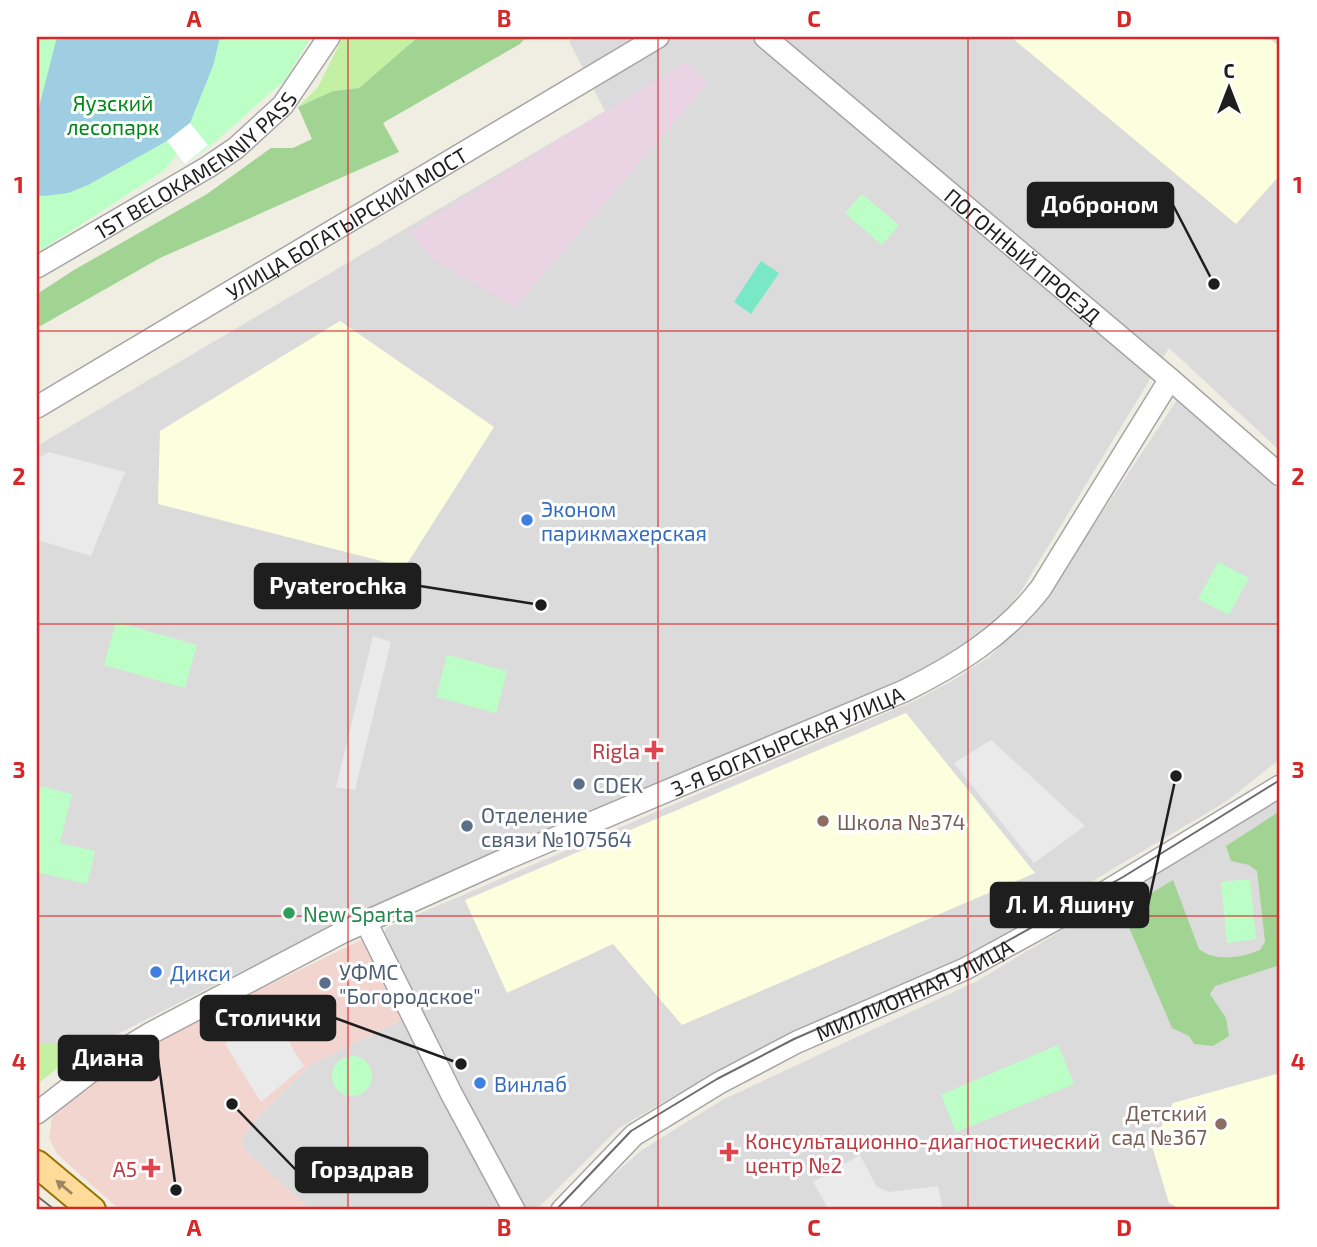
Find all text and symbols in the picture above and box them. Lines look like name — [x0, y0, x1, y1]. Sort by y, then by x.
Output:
text: A — [186, 4, 202, 32]
text: B — [497, 4, 511, 32]
text: C — [807, 4, 821, 32]
text: D — [1116, 4, 1132, 32]
north arrow — [1194, 52, 1264, 122]
text: С — [1223, 59, 1235, 82]
street label: 1ST BELOKAMENNIY PASS — [90, 87, 301, 243]
park label: Яузский лесопарк — [67, 90, 159, 139]
street label: УЛИЦА БОГАТЫРСКИЙ МОСТ — [221, 141, 471, 304]
text: 1 — [14, 170, 24, 198]
text: 1 — [1293, 170, 1303, 198]
street label: ПОГОННЫЙ ПРОЕЗД — [940, 182, 1106, 328]
callout: Доброном — [1028, 183, 1173, 227]
text: Доброном — [1041, 190, 1159, 218]
text: 2 — [12, 462, 26, 490]
text: 2 — [1291, 462, 1305, 490]
place label: Эконом парикмахерская — [541, 496, 707, 545]
marker: Эконом парикмахерская — [519, 512, 535, 528]
callout: Pyaterochka — [255, 564, 420, 608]
text: Pyaterochka — [269, 571, 407, 599]
street label: 3-Я БОГАТЫРСКАЯ УЛИЦА — [667, 680, 907, 801]
place label: Rigla — [592, 738, 640, 763]
marker: Rigla — [646, 742, 662, 758]
text: 3 — [12, 755, 26, 783]
text: 3 — [1291, 755, 1305, 783]
place label: CDEK — [593, 772, 644, 797]
marker: CDEK — [571, 776, 587, 792]
place label: Отделение связи №107564 — [481, 802, 632, 851]
place label: Школа №374 — [837, 809, 965, 834]
marker: Школа №374 — [815, 813, 831, 829]
marker: Отделение связи №107564 — [459, 818, 475, 834]
callout: Л. И. Яшину — [991, 883, 1148, 927]
text: Л. И. Яшину — [1006, 890, 1134, 918]
place label: New Sparta — [303, 901, 414, 926]
marker: New Sparta — [281, 905, 297, 921]
street label: МИЛЛИОННАЯ УЛИЦА — [811, 933, 1017, 1045]
place label: УФМС "Богородское" — [339, 959, 481, 1008]
place label: Дикси — [170, 960, 231, 985]
marker: Дикси — [148, 964, 164, 980]
marker: УФМС "Богородское" — [317, 975, 333, 991]
callout: Столички — [201, 996, 335, 1040]
text: Столички — [215, 1003, 321, 1031]
callout: Диана — [59, 1036, 158, 1080]
text: Диана — [72, 1043, 144, 1071]
text: 4 — [12, 1047, 26, 1075]
text: 4 — [1291, 1047, 1305, 1075]
place label: Винлаб — [494, 1071, 567, 1096]
marker: Винлаб — [472, 1075, 488, 1091]
place label: Детский сад №367 — [1111, 1100, 1207, 1149]
marker: Детский сад №367 — [1213, 1116, 1229, 1132]
place label: Консультационно-диагностический центр №2 — [745, 1128, 1100, 1177]
marker: Консультационно-диагностический центр №2 — [719, 1142, 739, 1162]
callout: Горздрав — [296, 1148, 427, 1192]
text: Горздрав — [310, 1155, 414, 1183]
place label: A5 — [113, 1156, 137, 1181]
marker: A5 — [143, 1160, 159, 1176]
one-way arrow — [56, 1180, 73, 1195]
text: A — [186, 1213, 202, 1241]
text: B — [497, 1213, 511, 1241]
text: C — [807, 1213, 821, 1241]
text: D — [1116, 1213, 1132, 1241]

